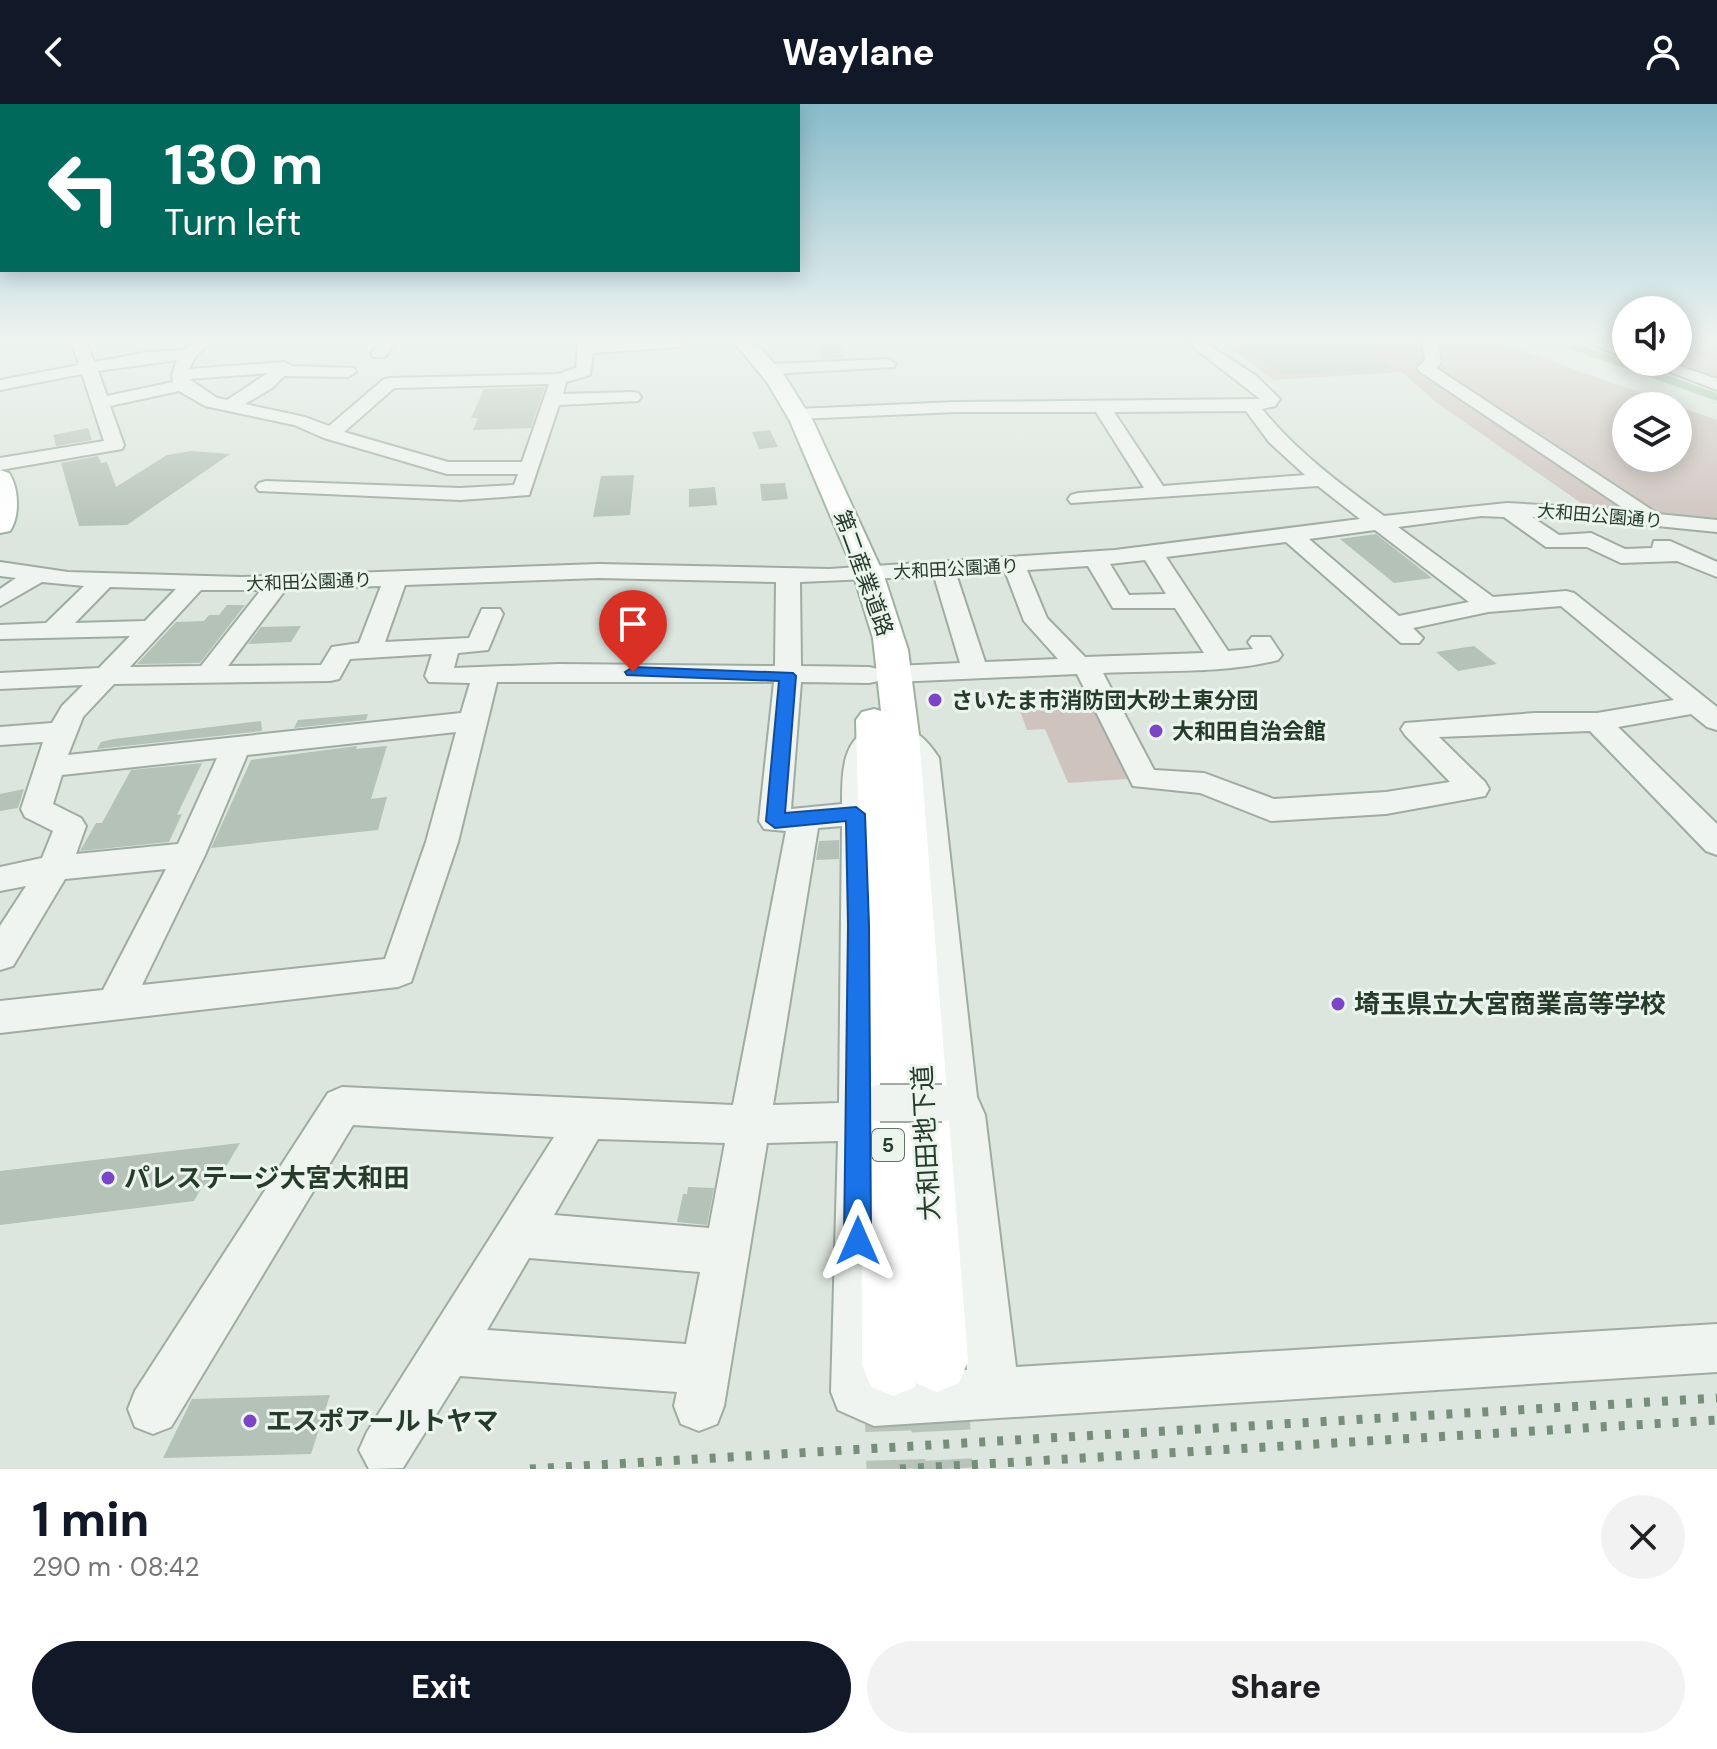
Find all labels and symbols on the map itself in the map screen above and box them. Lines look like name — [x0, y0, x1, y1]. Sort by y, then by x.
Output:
street label: 大和田公園通り — [1536, 499, 1664, 533]
street label: 第二産業道路 — [827, 506, 900, 640]
street label: 大和田公園通り — [892, 554, 1020, 584]
street label: 大和田公園通り — [246, 568, 372, 596]
pin — [599, 590, 667, 672]
place label: さいたま市消防団大砂土東分団 — [951, 686, 1258, 715]
marker: さいたま市消防団大砂土東分団 — [926, 691, 944, 709]
place label: 大和田自治会館 — [1172, 717, 1326, 746]
marker: 大和田自治会館 — [1147, 722, 1165, 740]
place label: 埼玉県立大宮商業高等学校 — [1354, 987, 1666, 1021]
marker: 埼玉県立大宮商業高等学校 — [1329, 995, 1347, 1013]
street label: 大和田地下道 — [905, 1064, 947, 1222]
road number: 5 — [872, 1129, 904, 1161]
place label: パレステージ大宮大和田 — [124, 1161, 409, 1195]
marker: パレステージ大宮大和田 — [99, 1169, 117, 1187]
position arrow — [816, 1199, 900, 1283]
place label: エスポアールトヤマ — [266, 1404, 498, 1438]
marker: エスポアールトヤマ — [241, 1412, 259, 1430]

